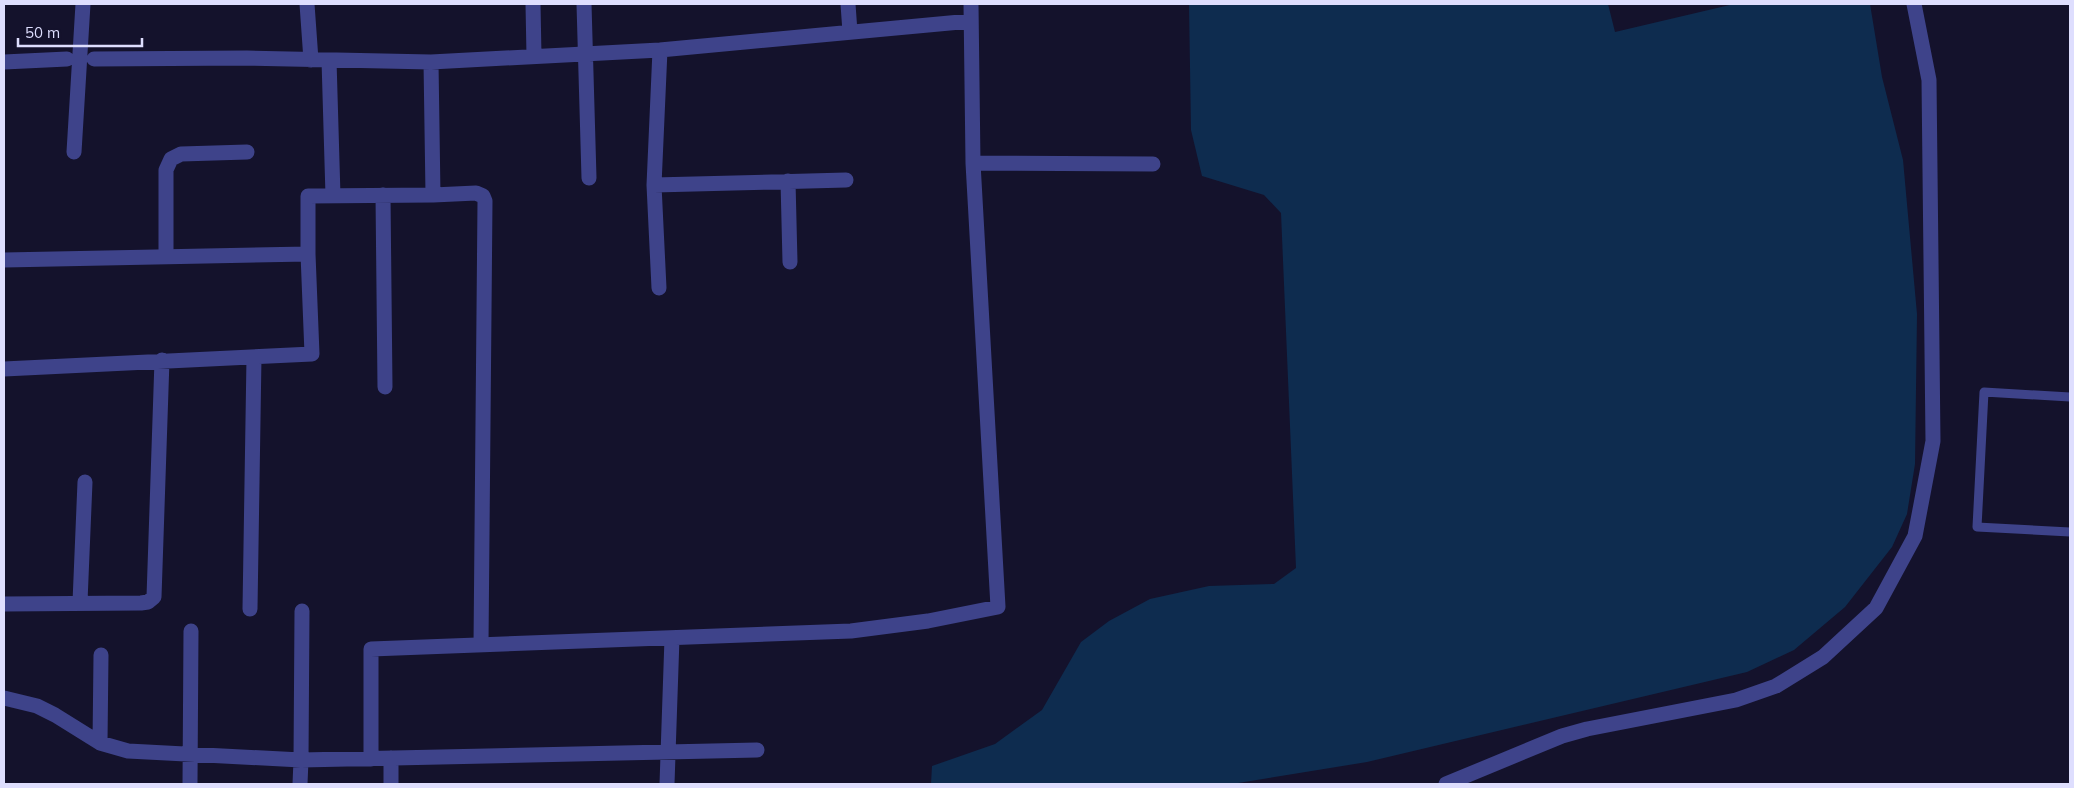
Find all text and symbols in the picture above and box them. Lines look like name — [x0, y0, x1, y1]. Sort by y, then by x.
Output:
scale bar — [18, 15, 141, 47]
text: 50 m — [25, 23, 60, 42]

